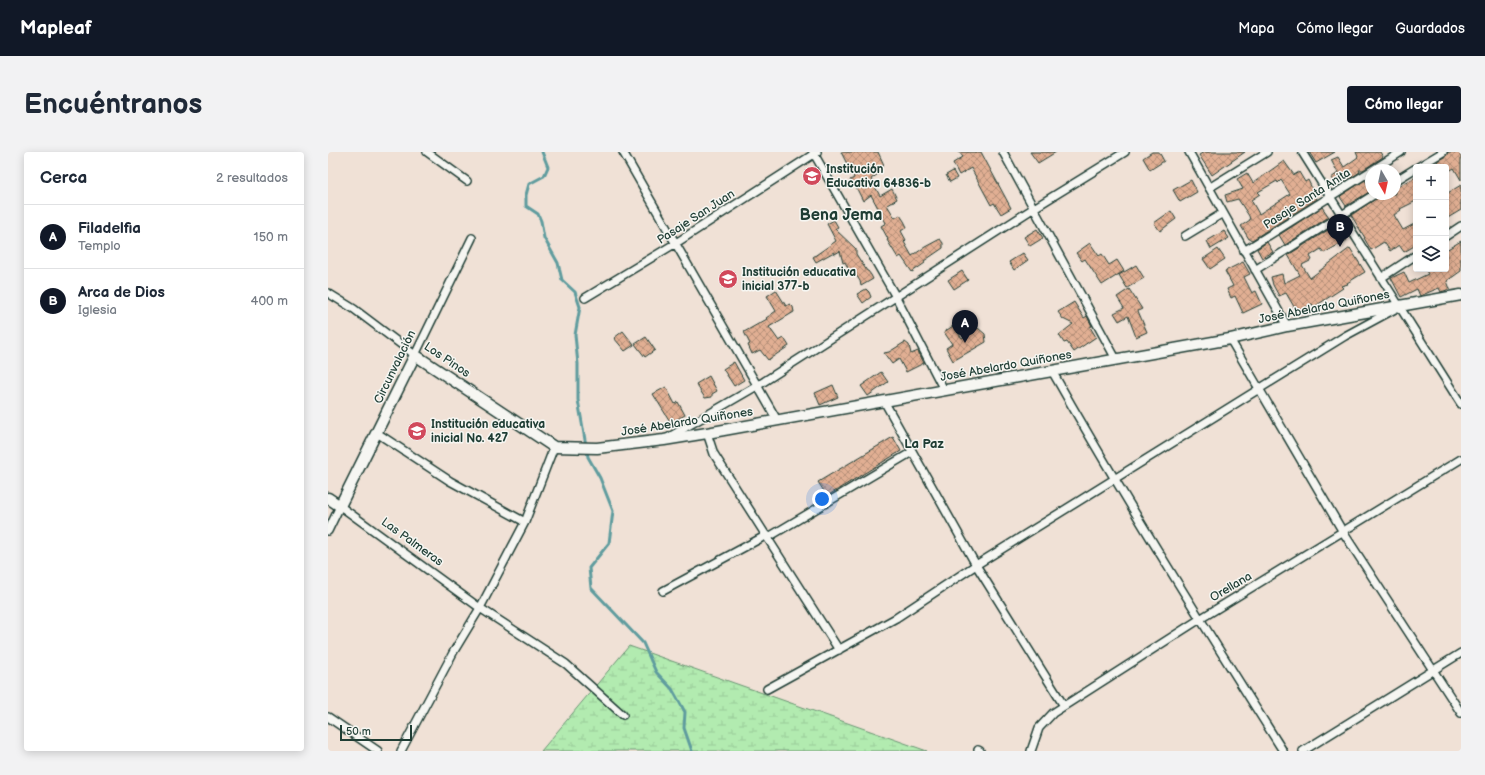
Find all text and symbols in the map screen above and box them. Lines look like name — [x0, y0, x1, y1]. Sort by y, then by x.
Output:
text: Mapleaf — [20, 17, 92, 40]
text: Mapa — [1238, 20, 1274, 37]
text: Cómo llegar — [1296, 20, 1373, 37]
text: Guardados — [1395, 20, 1465, 37]
button: Cómo llegar — [1347, 86, 1461, 123]
text: Encuéntranos — [24, 88, 202, 121]
place label: Institución Educativa 64836-b — [826, 162, 931, 191]
north arrow — [1365, 164, 1401, 200]
map controls — [1413, 164, 1449, 272]
button: + — [1413, 164, 1449, 200]
school or university icon: Institución Educativa 64836-b — [801, 165, 823, 187]
street label: Pasaje Santa Anita — [1261, 165, 1354, 233]
text: Cerca — [40, 168, 87, 188]
text: 2 resultados — [216, 170, 288, 186]
street label: Pasaje San Juan — [654, 186, 738, 248]
button: − — [1413, 200, 1449, 236]
district label: Bena Jema — [800, 206, 882, 225]
pin: B — [1327, 214, 1353, 247]
text: Filadelfia — [78, 219, 141, 238]
text: A — [49, 229, 57, 245]
text: 150 m — [254, 229, 288, 245]
button: layers — [1413, 236, 1449, 272]
text: Templo — [78, 238, 121, 254]
place label: Institución educativa inicial 377-b — [742, 265, 856, 294]
school or university icon: Institución educativa inicial 377-b — [717, 268, 739, 290]
text: Arca de Dios — [78, 283, 165, 302]
street label: José Abelardo Quiñones — [1257, 287, 1391, 327]
text: B — [48, 293, 58, 309]
text: 400 m — [251, 293, 288, 309]
text: Iglesia — [78, 302, 117, 318]
pin: A — [952, 310, 978, 343]
street label: Circunvalación — [371, 328, 419, 406]
street label: Los Pinos — [421, 339, 473, 381]
street label: José Abelardo Quiñones — [939, 347, 1073, 385]
street label: José Abelardo Quiñones — [620, 404, 754, 440]
place label: Institución educativa inicial No. 427 — [431, 417, 545, 446]
school or university icon: Institución educativa inicial No. 427 — [406, 420, 428, 442]
district label: La Paz — [904, 436, 944, 452]
your location — [812, 489, 832, 509]
street label: Las Palmeras — [378, 515, 446, 570]
street label: Orellana — [1207, 569, 1255, 605]
scale bar — [340, 723, 412, 742]
text: 50 m — [346, 725, 371, 738]

